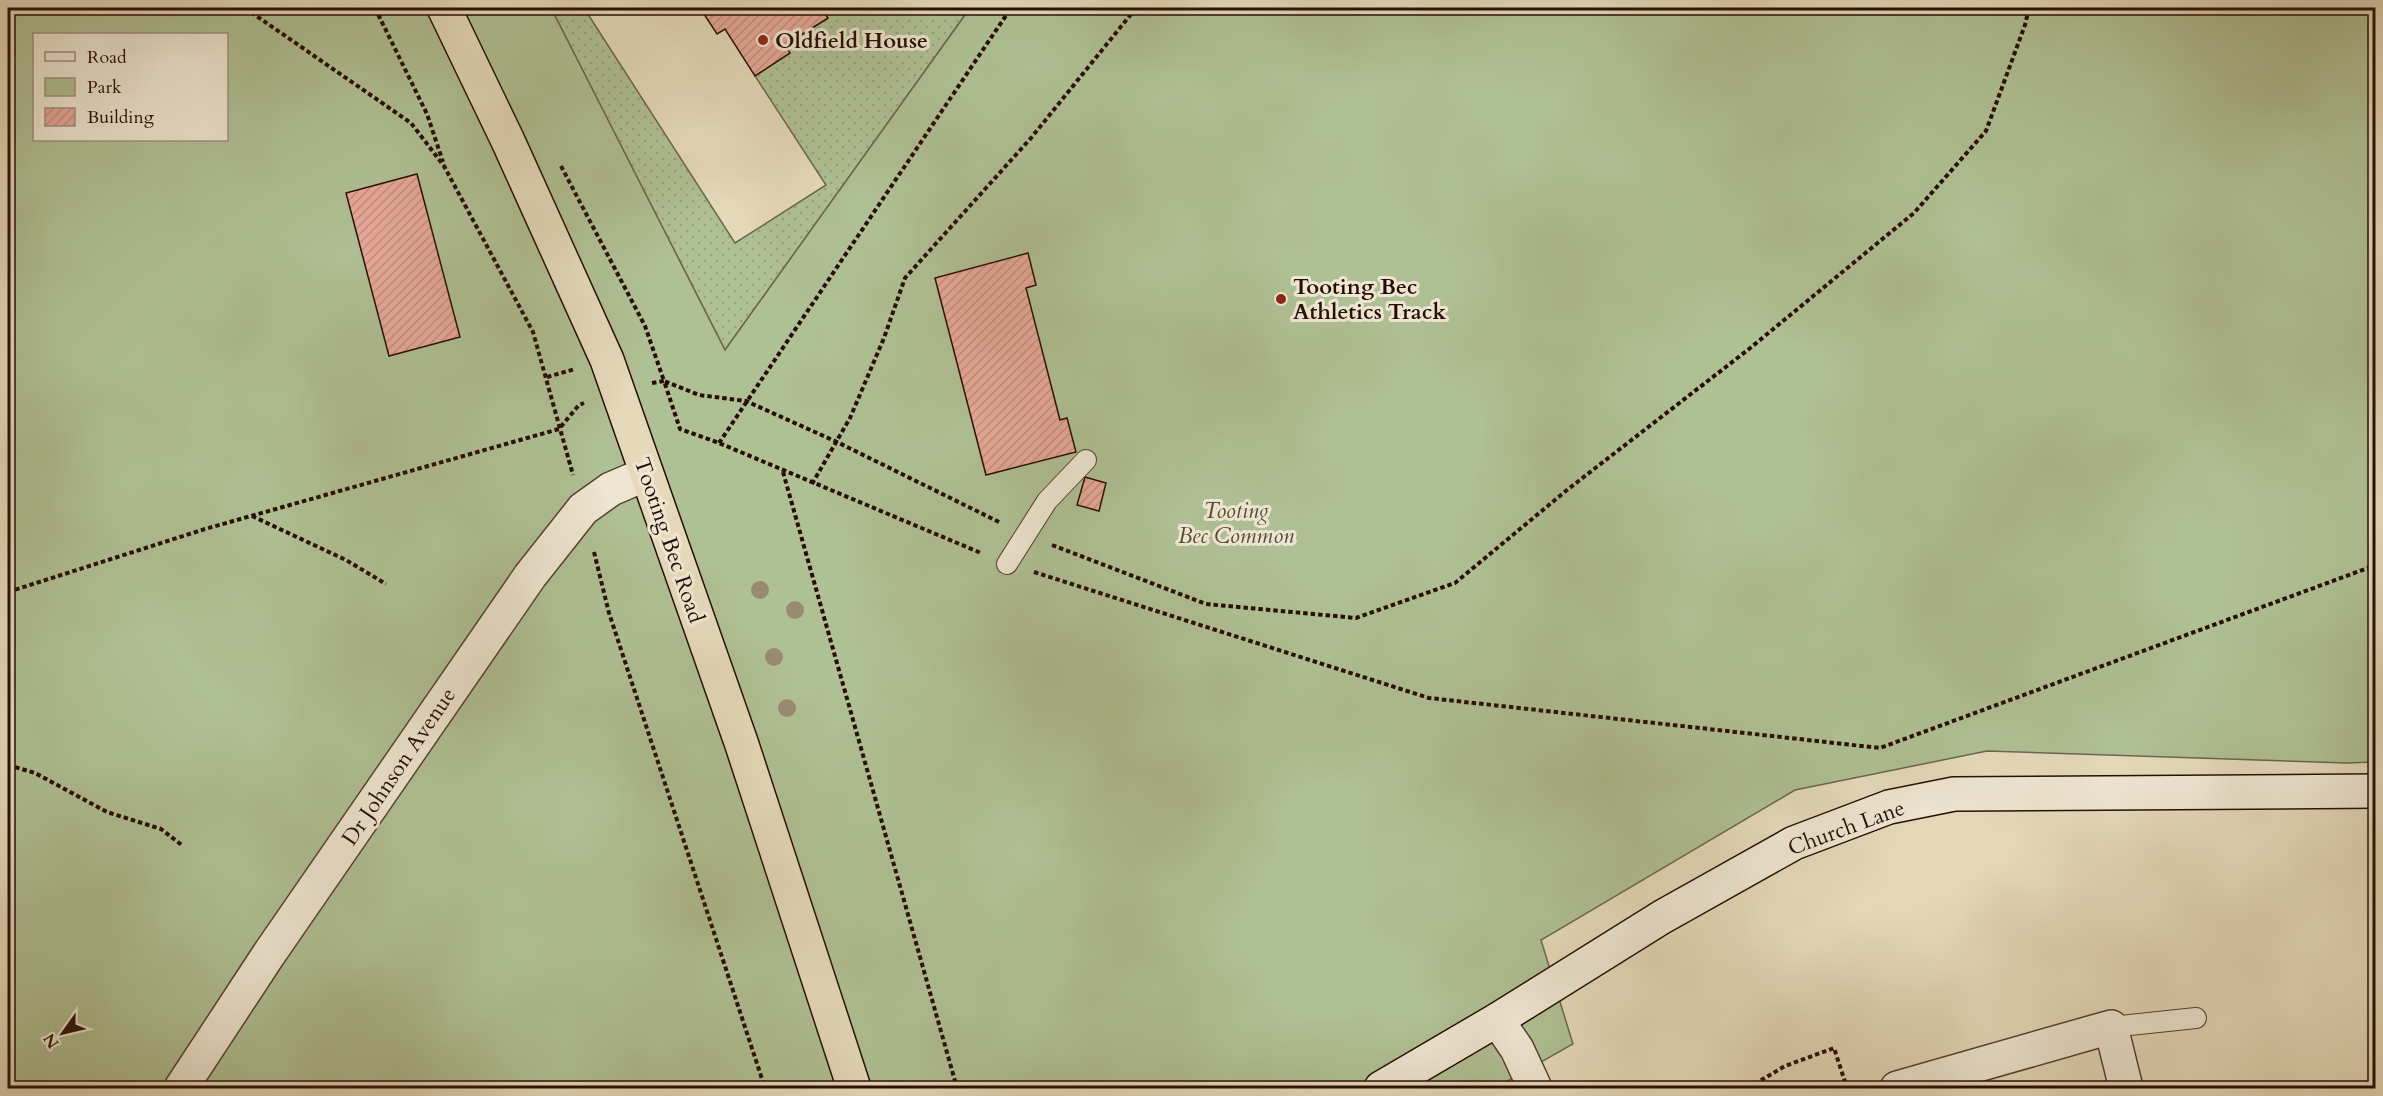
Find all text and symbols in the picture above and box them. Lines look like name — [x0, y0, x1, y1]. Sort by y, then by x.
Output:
place label: Oldfield House — [775, 26, 928, 56]
legend — [33, 33, 228, 141]
marker: Oldfield House — [756, 33, 770, 47]
text: Road — [87, 45, 127, 70]
text: Park — [87, 75, 122, 100]
text: Building — [87, 105, 155, 130]
place label: Tooting Bec Athletics Track — [1293, 272, 1446, 327]
marker: Tooting Bec Athletics Track — [1274, 292, 1288, 306]
street label: Tooting Bec Road — [627, 454, 711, 627]
park label: Tooting Bec Common — [1178, 496, 1294, 551]
street label: Dr Johnson Avenue — [335, 682, 463, 852]
street label: Church Lane — [1784, 793, 1909, 863]
north arrow — [33, 1003, 93, 1063]
text: N — [38, 1029, 64, 1053]

